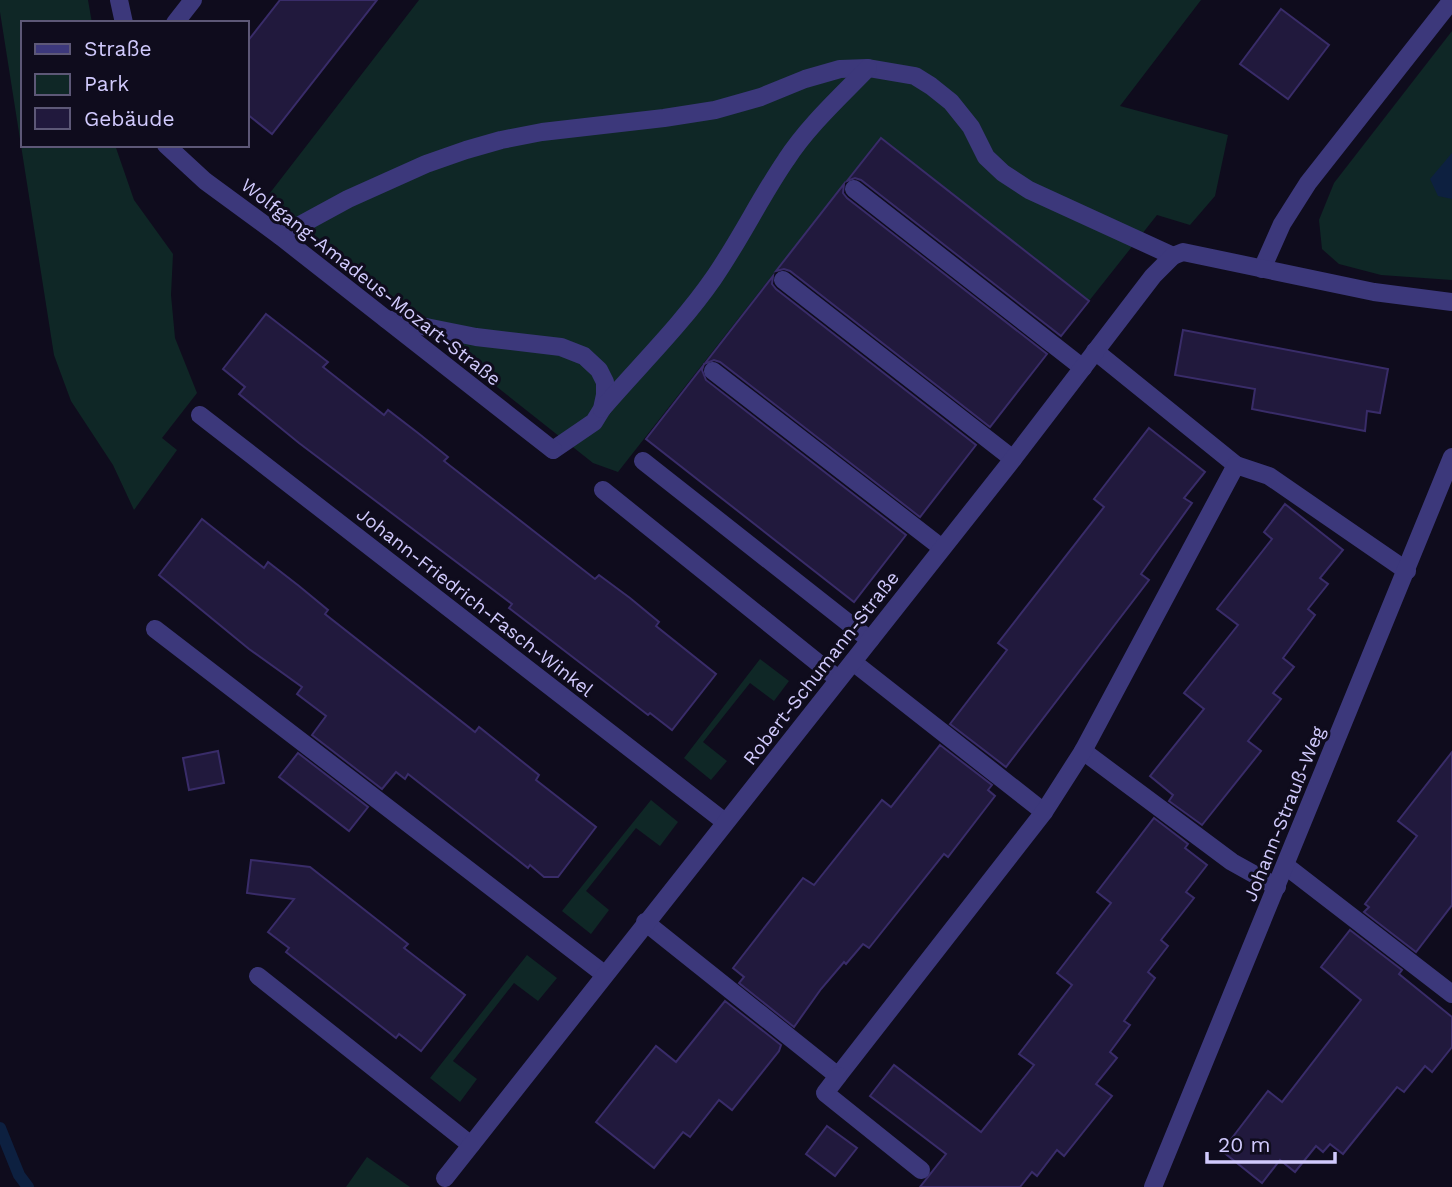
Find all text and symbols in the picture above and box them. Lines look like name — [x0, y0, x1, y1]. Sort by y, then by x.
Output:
legend — [21, 21, 248, 147]
text: Straße — [84, 36, 152, 61]
text: Park — [84, 71, 129, 96]
text: Gebäude — [84, 106, 175, 131]
street label: Wolfgang-Amadeus-Mozart-Straße — [237, 173, 505, 391]
street label: Johann-Friedrich-Fasch-Winkel — [352, 502, 598, 702]
street label: Robert-Schumann-Straße — [738, 566, 904, 770]
street label: Johann-Strauß-Weg — [1238, 722, 1330, 905]
scale bar — [1207, 1120, 1335, 1164]
text: 20 m — [1218, 1132, 1270, 1157]

